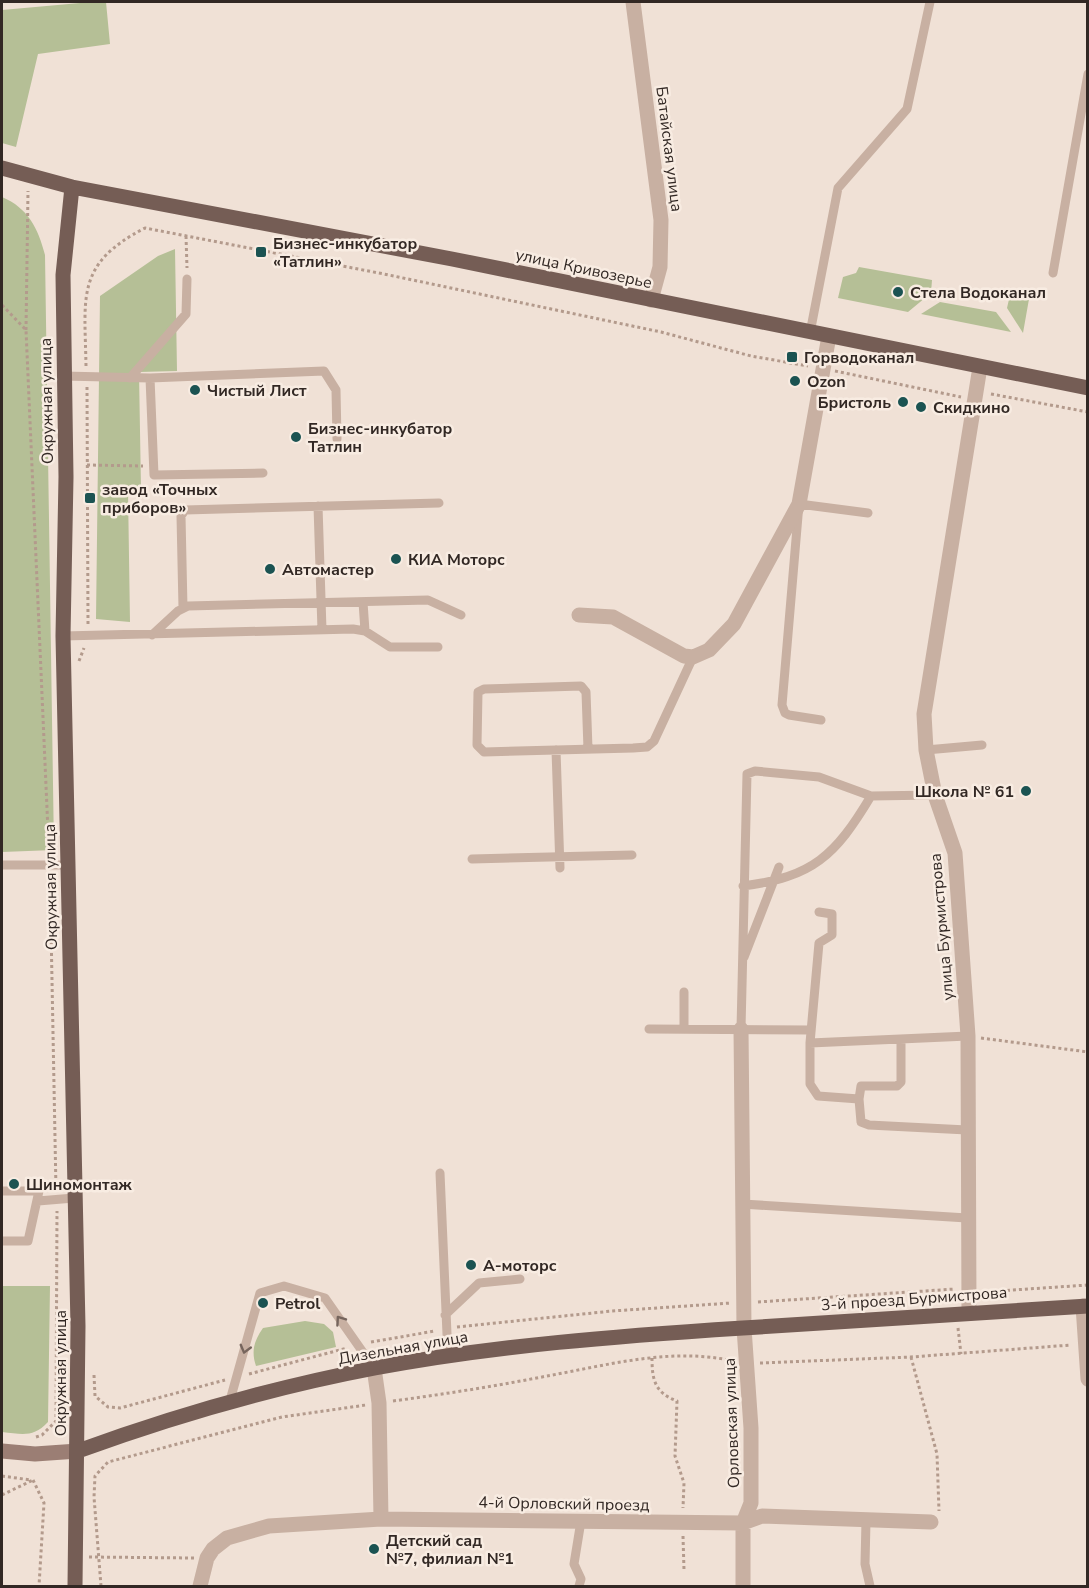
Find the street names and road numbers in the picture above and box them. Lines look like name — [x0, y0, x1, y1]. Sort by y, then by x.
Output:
street label: Батайская улица — [650, 85, 688, 213]
street label: улица Кривозерье — [514, 244, 654, 294]
street label: Окружная улица — [35, 338, 59, 464]
street label: Окружная улица — [39, 824, 63, 950]
street label: улица Бурмистрова — [925, 852, 959, 1001]
street label: 3-й проезд Бурмистрова — [820, 1282, 1008, 1316]
street label: Окружная улица — [50, 1310, 72, 1436]
street label: Дизельная улица — [336, 1326, 470, 1370]
street label: Орловская улица — [719, 1357, 745, 1489]
street label: 4-й Орловский проезд — [478, 1492, 650, 1517]

